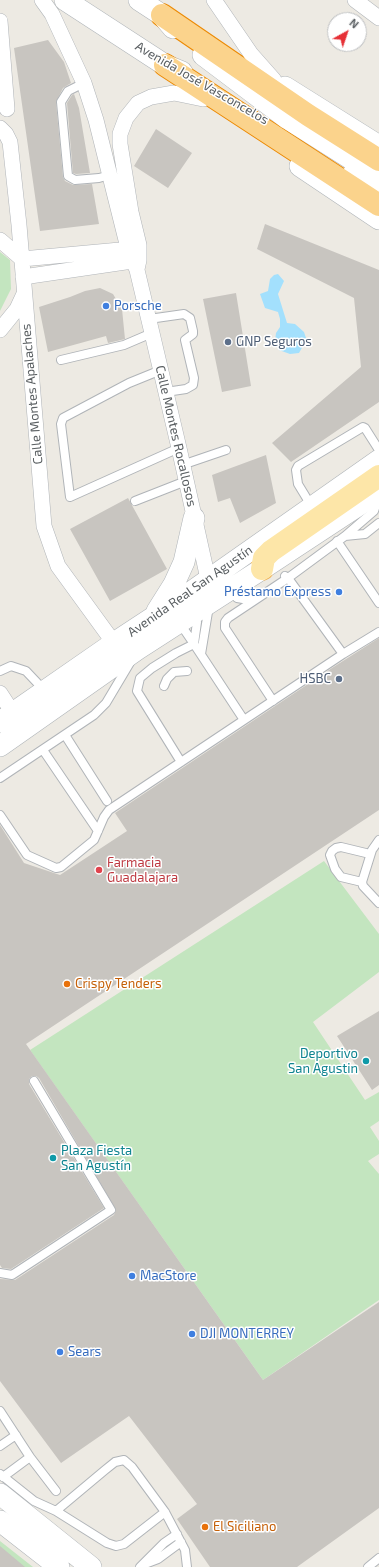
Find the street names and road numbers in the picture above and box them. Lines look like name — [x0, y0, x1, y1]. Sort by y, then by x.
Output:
street label: Avenida José Vasconcelos — [132, 38, 272, 128]
street label: Calle Montes Apalaches — [18, 323, 46, 465]
street label: Calle Montes Rocallosos — [152, 364, 200, 508]
street label: Avenida Real San Agustín — [125, 542, 255, 640]

